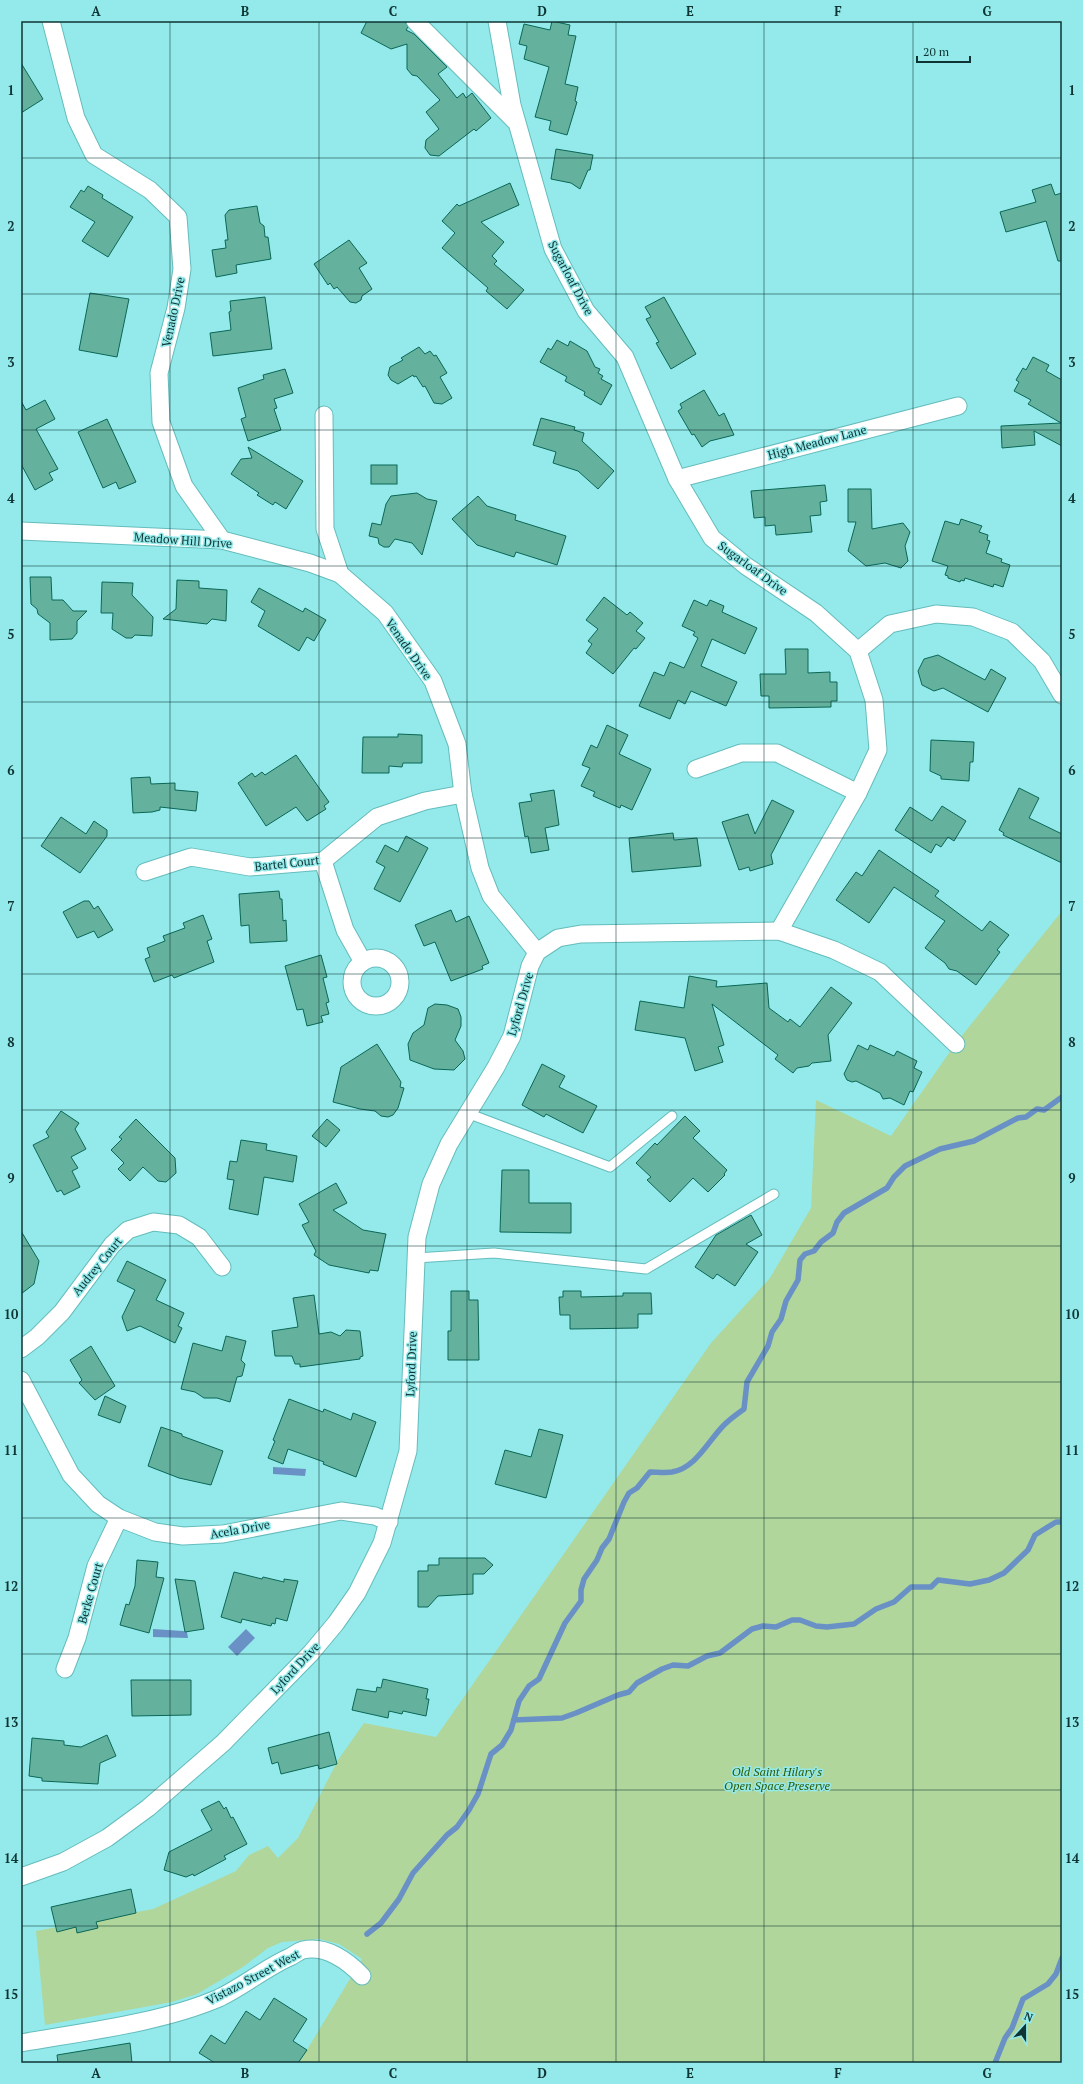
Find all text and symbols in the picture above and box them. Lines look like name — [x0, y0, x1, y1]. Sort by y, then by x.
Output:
text: A — [91, 2, 101, 20]
text: B — [241, 2, 249, 20]
text: C — [389, 2, 397, 20]
text: D — [537, 2, 547, 20]
text: E — [686, 2, 694, 20]
text: F — [834, 2, 842, 20]
text: G — [982, 2, 992, 20]
scale bar — [917, 38, 970, 64]
text: 20 m — [923, 44, 950, 59]
text: 1 — [7, 81, 15, 99]
text: 1 — [1068, 81, 1076, 99]
text: 2 — [7, 217, 15, 235]
text: 2 — [1068, 217, 1076, 235]
street label: Sugarloaf Drive — [545, 238, 597, 318]
street label: Venado Drive — [158, 276, 188, 348]
text: 3 — [7, 353, 15, 371]
text: 3 — [1068, 353, 1076, 371]
street label: High Meadow Lane — [766, 422, 868, 462]
text: 4 — [7, 489, 15, 507]
text: 4 — [1068, 489, 1076, 507]
street label: Meadow Hill Drive — [133, 529, 233, 551]
street label: Sugarloaf Drive — [715, 538, 791, 598]
street label: Venado Drive — [382, 616, 436, 682]
text: 5 — [7, 625, 15, 643]
text: 5 — [1068, 625, 1076, 643]
text: 6 — [7, 761, 15, 779]
text: 6 — [1068, 761, 1076, 779]
street label: Bartel Court — [254, 852, 321, 874]
text: 7 — [7, 897, 15, 915]
text: 7 — [1068, 897, 1076, 915]
street label: Lyford Drive — [504, 970, 536, 1038]
text: 8 — [7, 1033, 15, 1051]
text: 8 — [1068, 1033, 1076, 1051]
text: 9 — [7, 1169, 15, 1187]
text: 9 — [1068, 1169, 1076, 1187]
street label: Audrey Court — [69, 1233, 126, 1298]
text: 10 — [4, 1305, 19, 1323]
text: 10 — [1065, 1305, 1080, 1323]
street label: Lyford Drive — [402, 1331, 420, 1397]
text: 11 — [4, 1441, 18, 1459]
text: 11 — [1065, 1441, 1079, 1459]
street label: Acela Drive — [209, 1516, 271, 1542]
street label: Berke Court — [74, 1560, 106, 1625]
text: 12 — [4, 1577, 18, 1595]
text: 12 — [1065, 1577, 1079, 1595]
street label: Lyford Drive — [267, 1639, 323, 1697]
text: 13 — [4, 1713, 18, 1731]
text: 13 — [1065, 1713, 1079, 1731]
park label: Old Saint Hilary's Open Space Preserve — [724, 1764, 831, 1793]
text: 14 — [4, 1849, 19, 1867]
text: 14 — [1065, 1849, 1080, 1867]
street label: Vistazo Street West — [204, 1946, 303, 2008]
text: 15 — [4, 1985, 18, 2003]
text: 15 — [1065, 1985, 1079, 2003]
north arrow — [1005, 2006, 1045, 2046]
text: N — [1022, 2009, 1036, 2025]
text: A — [91, 2064, 101, 2082]
text: B — [241, 2064, 249, 2082]
text: C — [389, 2064, 397, 2082]
text: D — [537, 2064, 547, 2082]
text: E — [686, 2064, 694, 2082]
text: F — [834, 2064, 842, 2082]
text: G — [982, 2064, 992, 2082]

